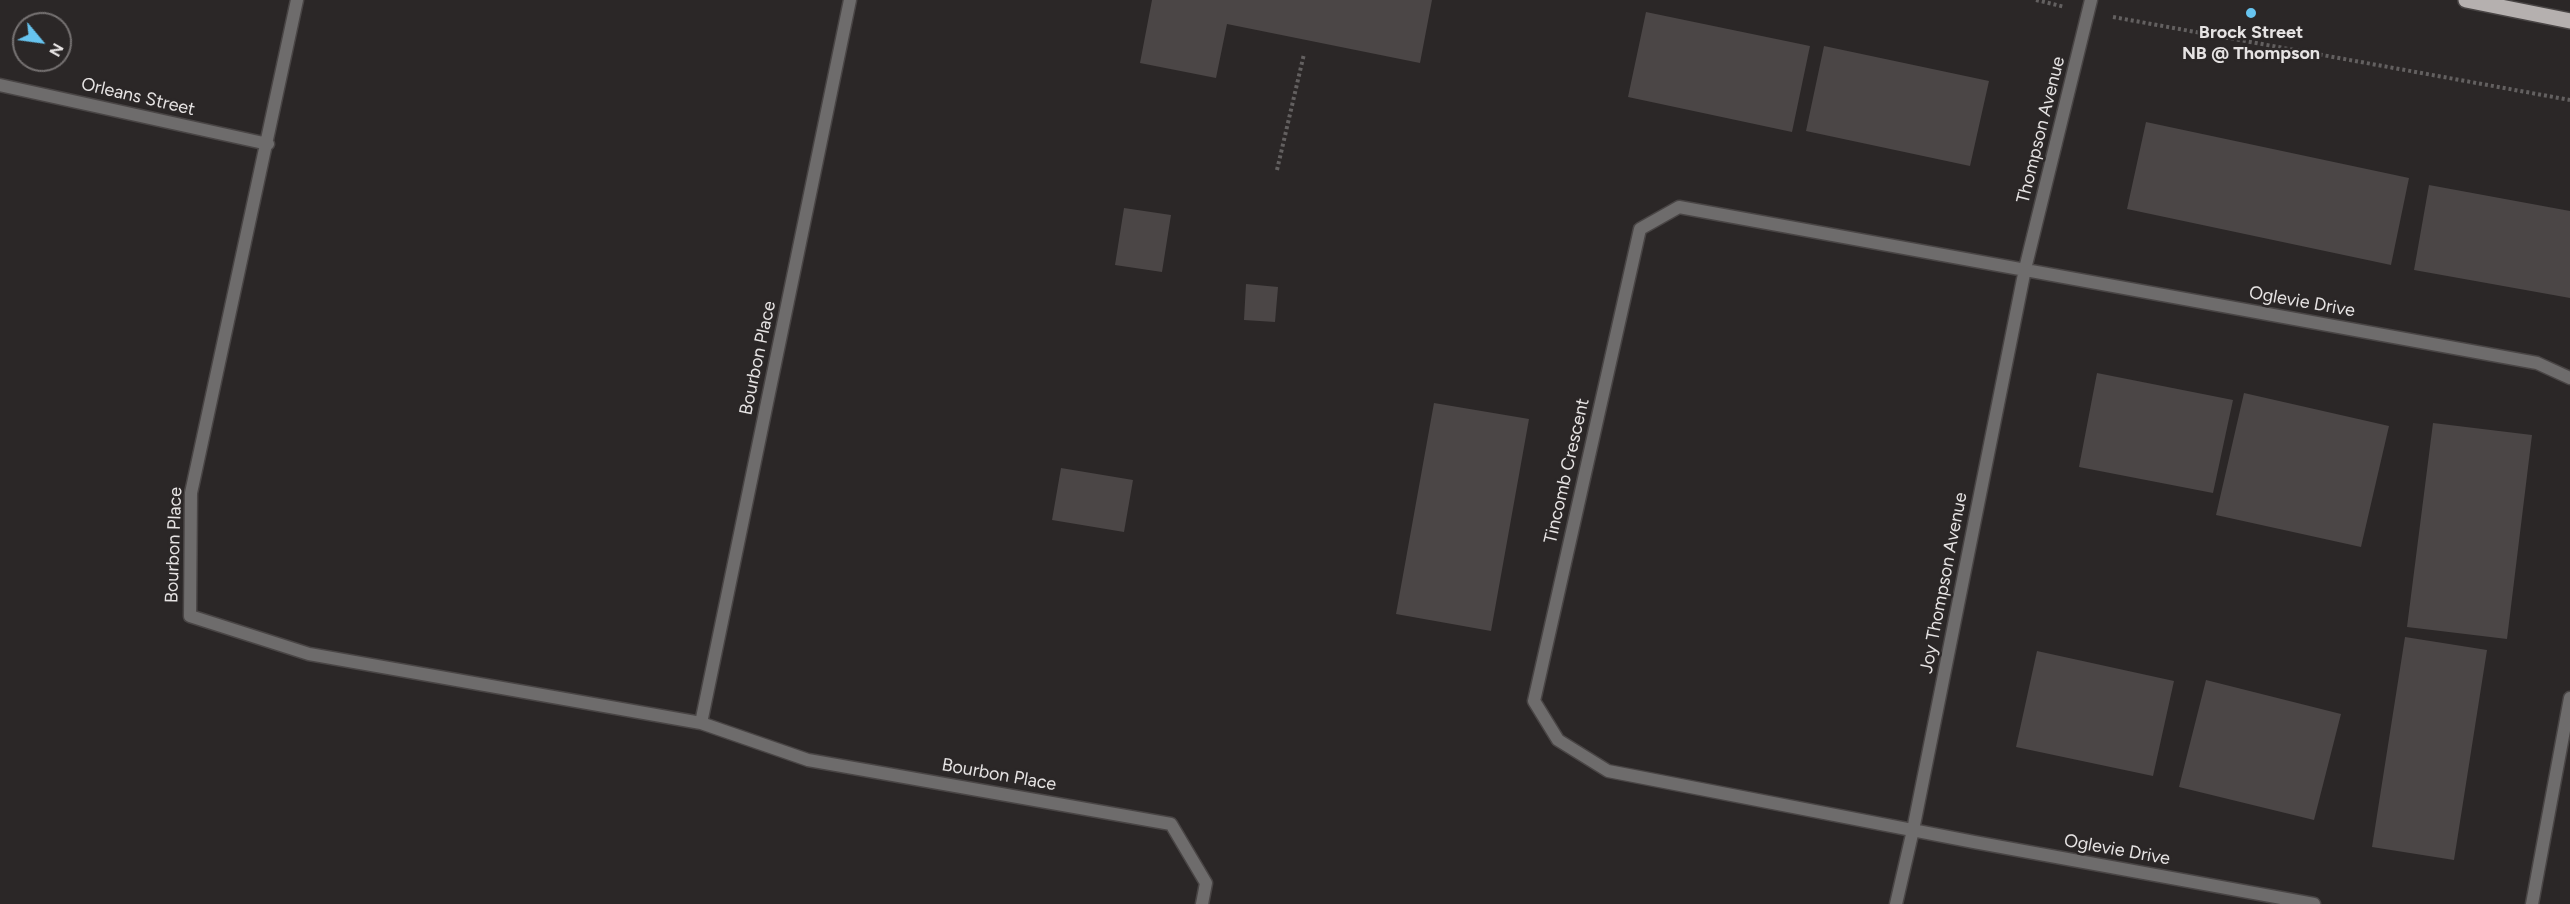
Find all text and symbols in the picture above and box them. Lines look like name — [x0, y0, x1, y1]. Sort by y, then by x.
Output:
marker: Brock Street NB @ Thompson — [2244, 6, 2258, 20]
north arrow — [12, 12, 72, 72]
place label: Brock Street NB @ Thompson — [2182, 22, 2320, 64]
text: N — [45, 40, 68, 60]
street label: Thompson Avenue — [2012, 54, 2070, 206]
street label: Orleans Street — [79, 73, 197, 121]
street label: Oglevie Drive — [2247, 282, 2357, 322]
street label: Bourbon Place — [735, 299, 781, 417]
street label: Tincomb Crescent — [1540, 396, 1594, 546]
street label: Bourbon Place — [161, 487, 187, 603]
street label: Joy Thompson Avenue — [1916, 491, 1972, 675]
street label: Bourbon Place — [940, 754, 1058, 796]
street label: Oglevie Drive — [2062, 830, 2172, 870]

